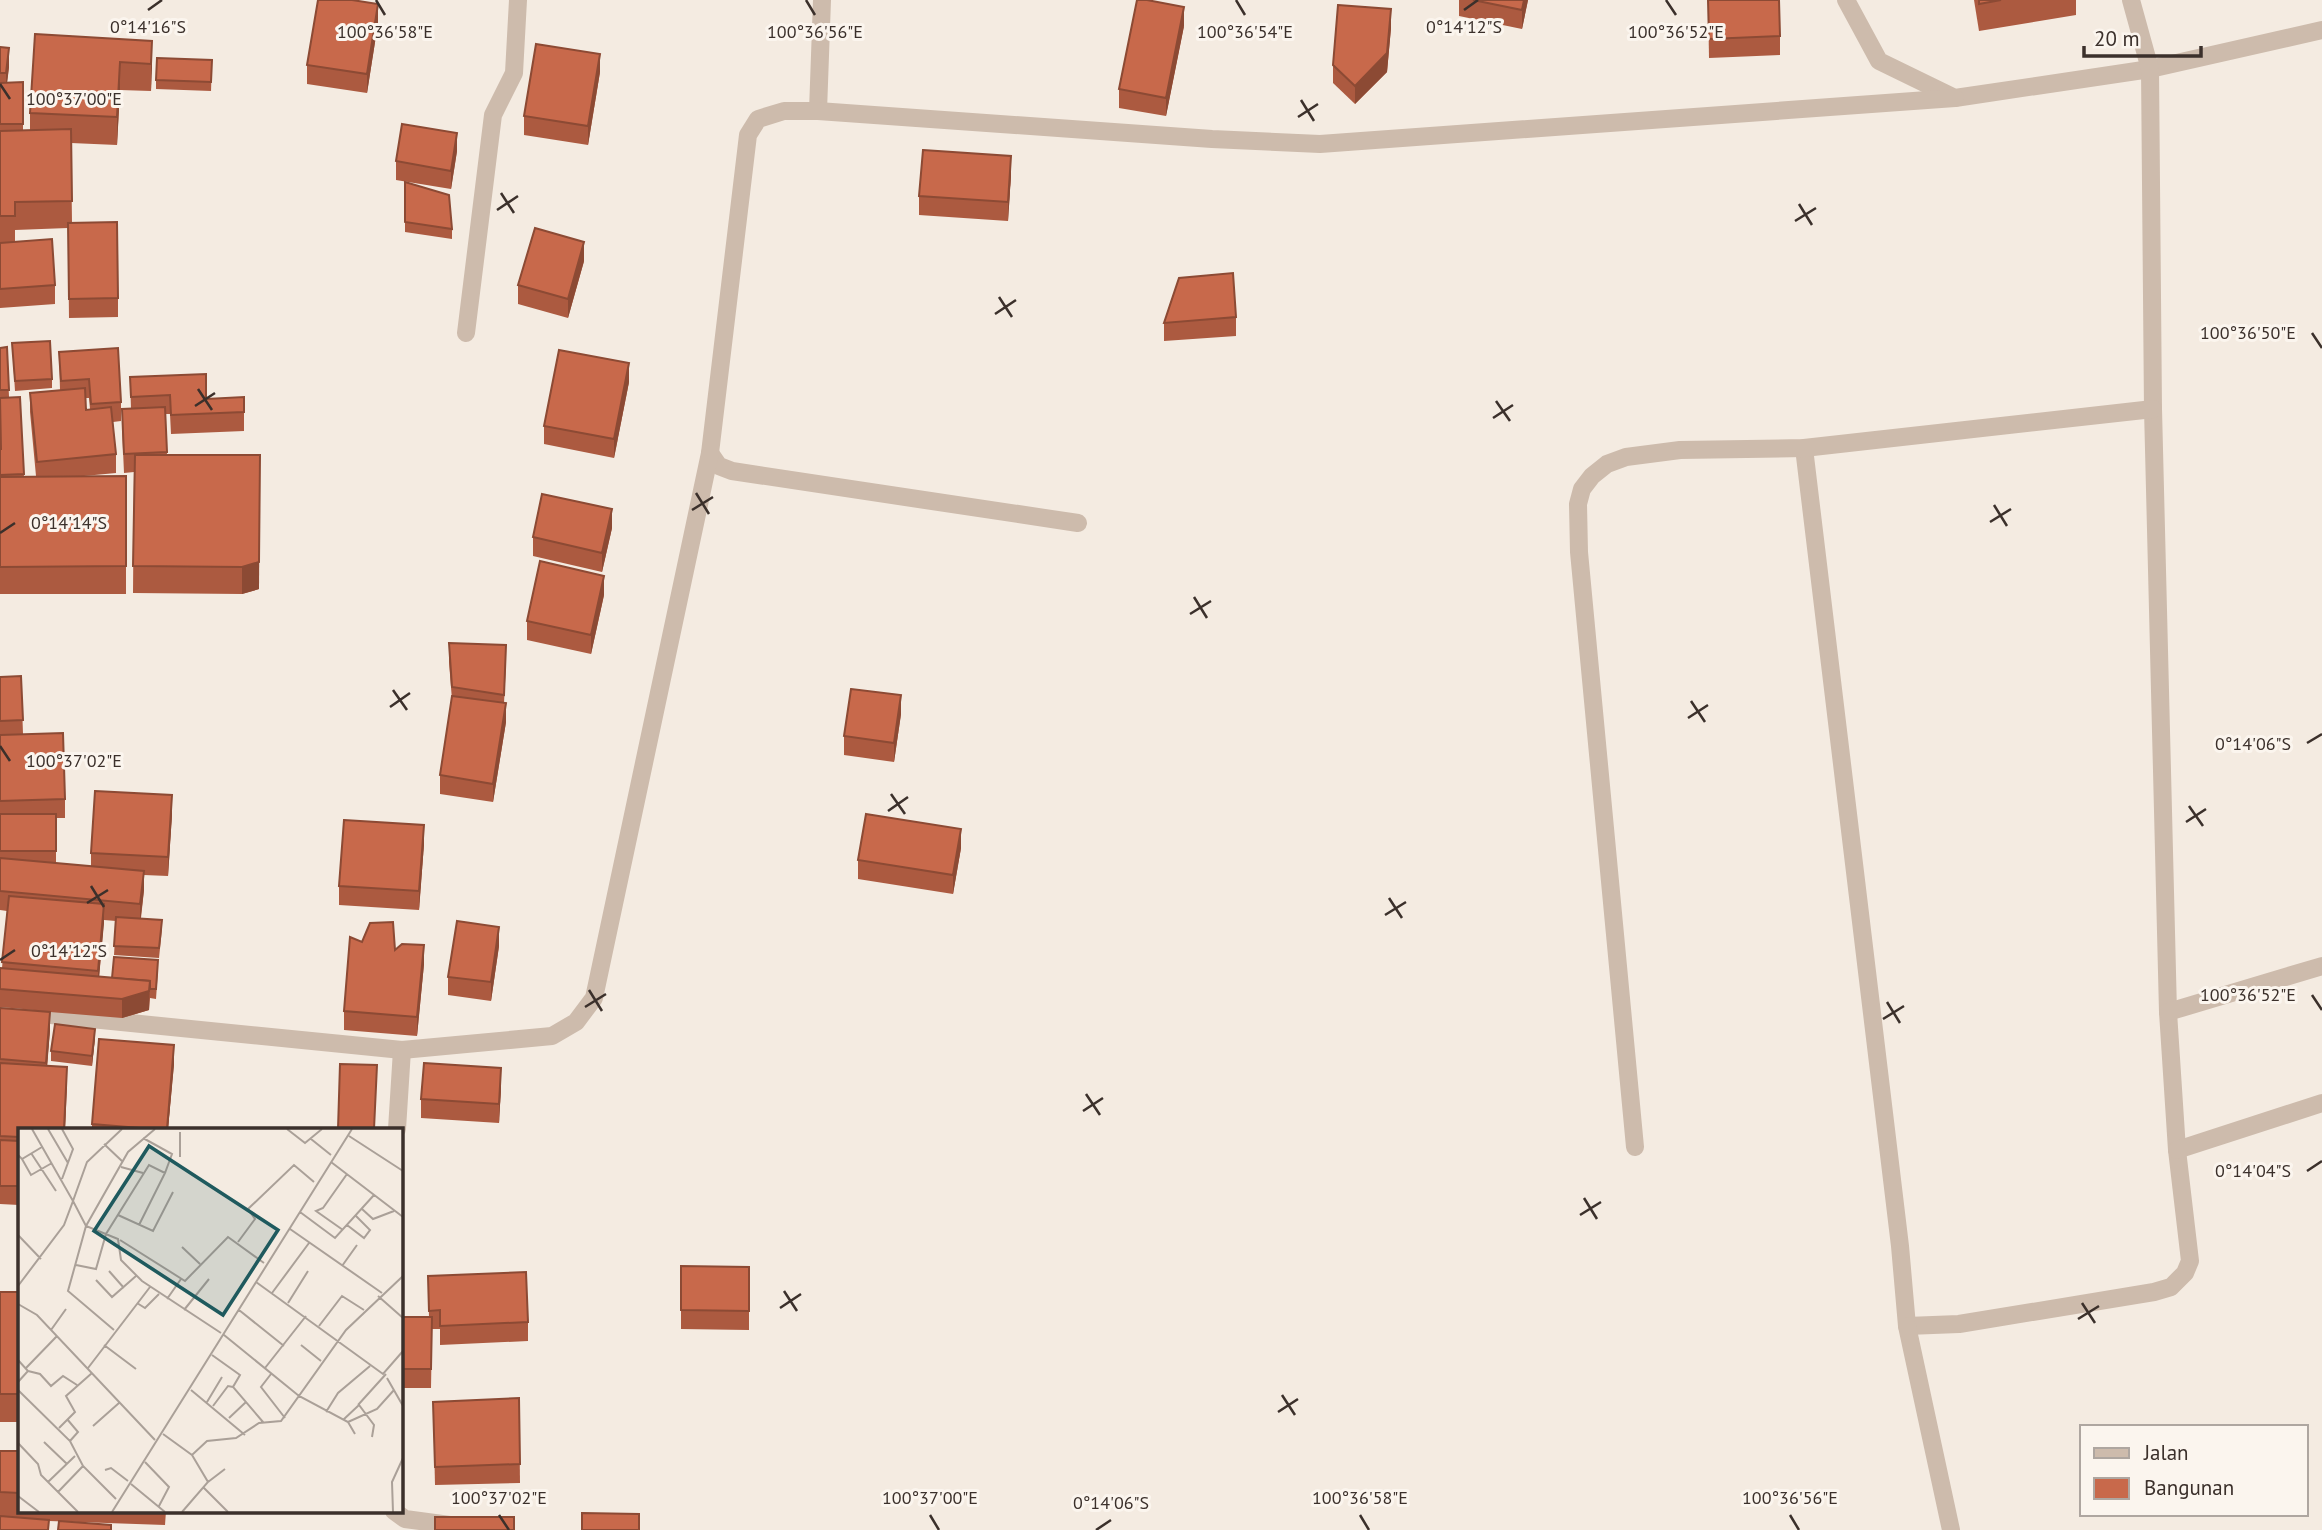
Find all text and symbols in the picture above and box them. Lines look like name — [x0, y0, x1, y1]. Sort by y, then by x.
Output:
scale bar — [2084, 14, 2201, 58]
text: 0°14'16"S — [110, 15, 186, 38]
text: 0°14'12"S — [1426, 15, 1502, 38]
text: 100°36'58"E — [337, 20, 433, 43]
text: 100°36'56"E — [767, 20, 863, 43]
text: 100°36'54"E — [1197, 20, 1293, 43]
text: 100°36'52"E — [1628, 20, 1724, 43]
text: 20 m — [2094, 25, 2140, 52]
text: 100°37'00"E — [26, 87, 122, 110]
text: 100°36'50"E — [2200, 321, 2296, 344]
text: 0°14'14"S — [31, 511, 107, 534]
text: 0°14'06"S — [2215, 732, 2291, 755]
text: 100°37'02"E — [26, 749, 122, 772]
text: 0°14'12"S — [31, 939, 107, 962]
text: 100°36'52"E — [2200, 983, 2296, 1006]
inset map — [18, 1128, 402, 1512]
text: 0°14'04"S — [2215, 1159, 2291, 1182]
legend — [2080, 1425, 2308, 1516]
text: Jalan — [2143, 1439, 2189, 1466]
text: Bangunan — [2144, 1474, 2234, 1501]
text: 100°37'02"E — [451, 1486, 547, 1509]
text: 100°37'00"E — [882, 1486, 978, 1509]
text: 100°36'58"E — [1312, 1486, 1408, 1509]
text: 100°36'56"E — [1742, 1486, 1838, 1509]
text: 0°14'06"S — [1073, 1491, 1149, 1514]

